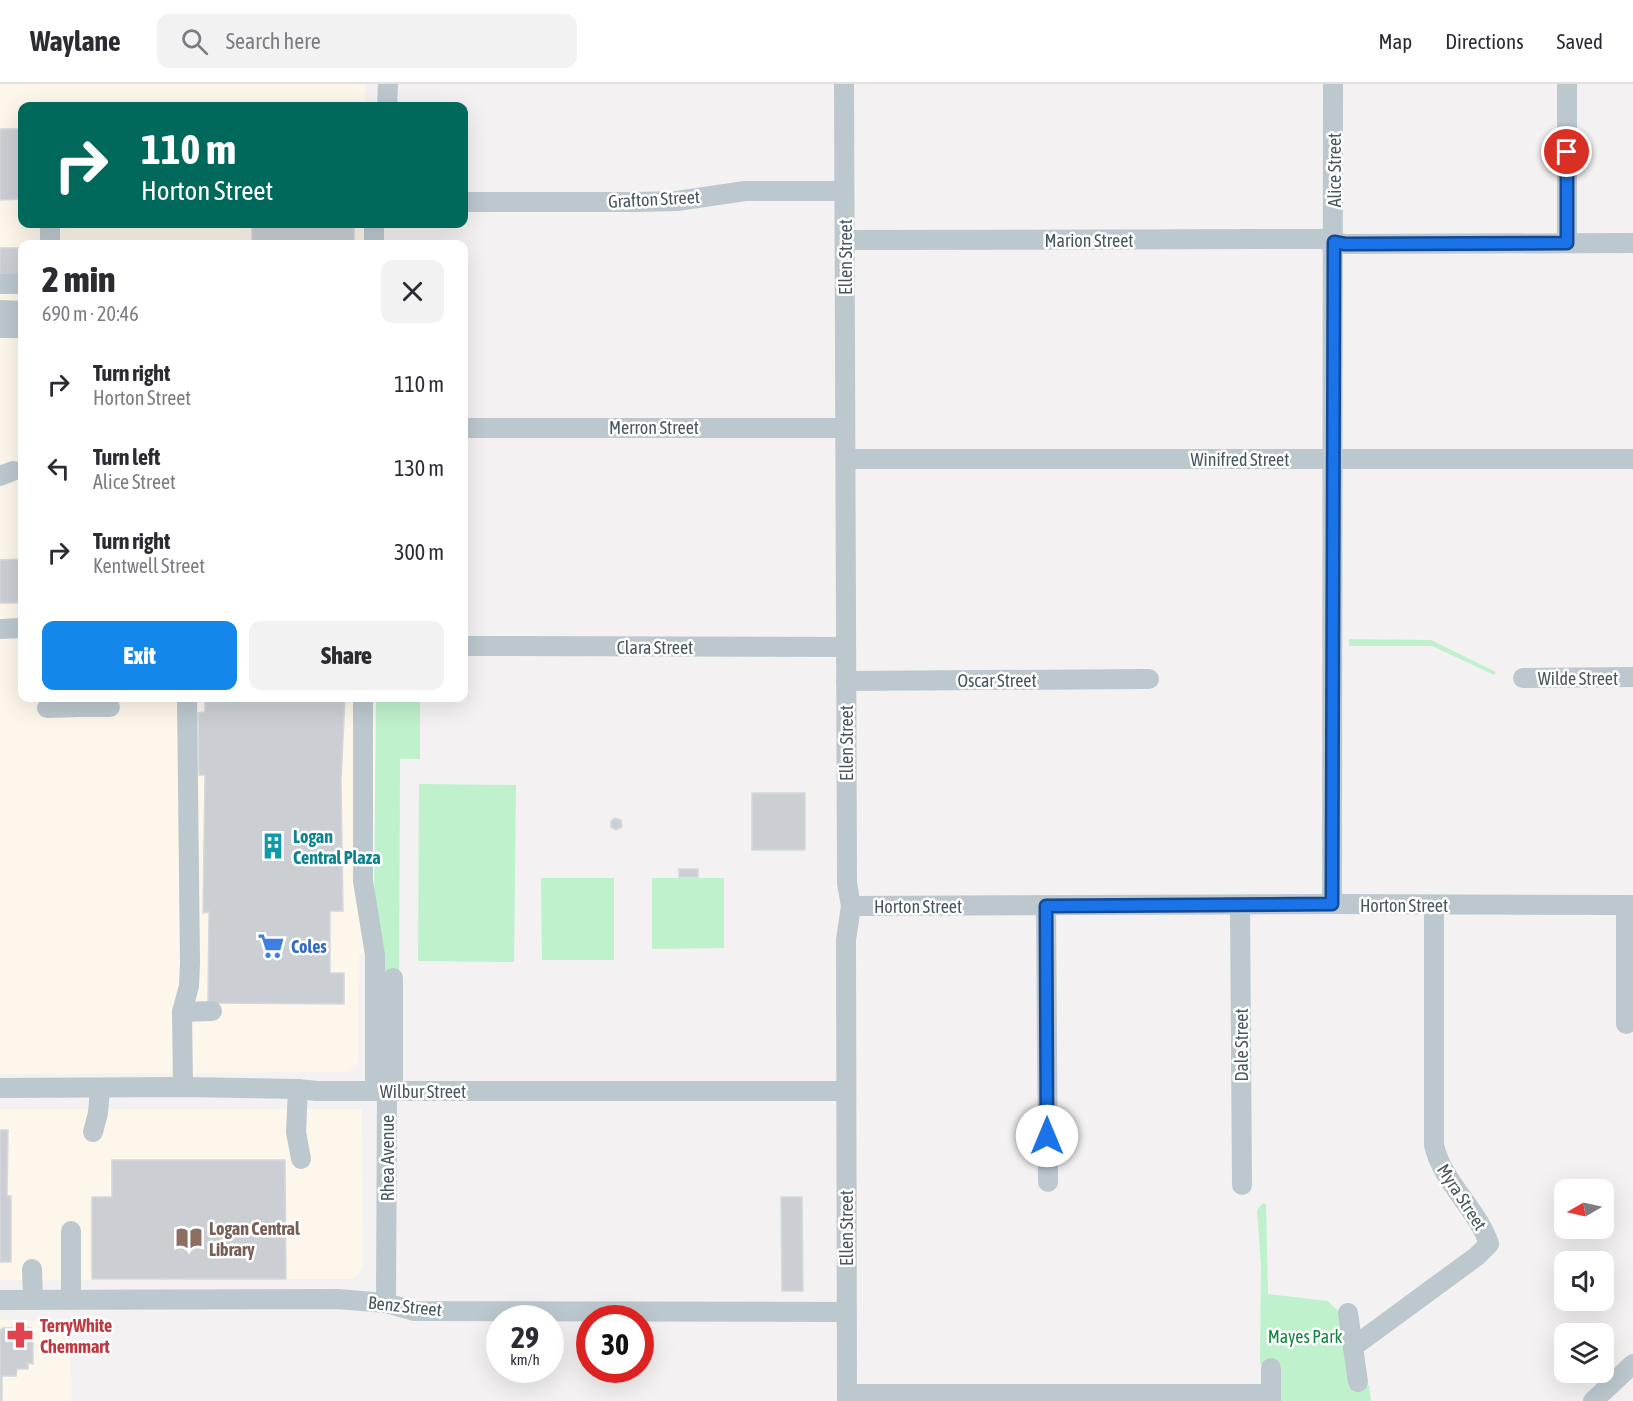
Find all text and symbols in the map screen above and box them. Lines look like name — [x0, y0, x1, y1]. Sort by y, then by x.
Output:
search box — [157, 14, 577, 68]
text: Waylane — [30, 25, 121, 57]
icon: search — [178, 25, 211, 58]
text: Search here — [226, 28, 321, 54]
text: Map — [1378, 29, 1412, 53]
text: Directions — [1445, 29, 1524, 53]
text: Saved — [1557, 29, 1603, 53]
text: 110 m — [141, 125, 236, 173]
icon: right — [42, 126, 120, 204]
pin — [1541, 126, 1592, 177]
street label: Alice Street — [1324, 133, 1345, 207]
icon: arrive — [1550, 135, 1583, 168]
text: Horton Street — [141, 175, 273, 206]
street label: Grafton Street — [608, 186, 700, 212]
street label: Ellen Street — [835, 219, 856, 295]
street label: Marion Street — [1044, 230, 1134, 251]
text: 2 min — [42, 258, 116, 300]
button: close — [381, 260, 444, 323]
text: 690 m · 20:46 — [42, 302, 139, 325]
text: Turn right — [93, 360, 170, 386]
icon: right — [42, 368, 75, 401]
text: 110 m — [394, 371, 444, 397]
text: Horton Street — [93, 386, 191, 409]
street label: Merron Street — [609, 417, 699, 438]
text: Turn left — [93, 444, 160, 470]
street label: Winifred Street — [1191, 449, 1289, 470]
icon: left — [42, 452, 75, 485]
text: 130 m — [394, 455, 444, 481]
text: Alice Street — [93, 470, 176, 493]
text: Turn right — [93, 528, 170, 554]
icon: right — [42, 536, 75, 569]
text: 300 m — [394, 539, 444, 565]
text: Kentwell Street — [93, 554, 205, 577]
button: Exit — [42, 621, 237, 690]
button: Share — [249, 621, 444, 690]
street label: Clara Street — [617, 637, 693, 658]
street label: Wilde Street — [1538, 668, 1618, 689]
street label: Oscar Street — [957, 670, 1037, 691]
street label: Ellen Street — [836, 705, 857, 781]
place label: Logan Central Plaza — [293, 826, 381, 868]
building icon: Logan Central Plaza — [258, 831, 288, 861]
street label: Horton Street — [1360, 895, 1448, 916]
street label: Horton Street — [874, 896, 962, 917]
supermarket icon: Coles — [256, 931, 286, 961]
place label: Coles — [291, 936, 327, 957]
street label: Dale Street — [1231, 1008, 1252, 1082]
street label: Wilbur Street — [380, 1081, 466, 1102]
position arrow — [1015, 1104, 1079, 1168]
street label: Rhea Avenue — [377, 1115, 398, 1201]
street label: Myra Street — [1433, 1160, 1491, 1234]
north arrow — [1554, 1179, 1614, 1239]
map controls — [1554, 1179, 1614, 1383]
street label: Ellen Street — [836, 1190, 857, 1266]
place label: Logan Central Library — [209, 1218, 300, 1260]
library icon: Logan Central Library — [174, 1223, 204, 1253]
button: sound — [1554, 1251, 1614, 1311]
street label: Benz Street — [367, 1292, 443, 1320]
speed limit sign: 30 — [576, 1305, 654, 1383]
place label: TerryWhite Chemmart — [40, 1315, 112, 1357]
pharmacy icon: TerryWhite Chemmart — [5, 1320, 35, 1350]
text: 29 — [511, 1320, 539, 1354]
button: layers — [1554, 1323, 1614, 1383]
park label: Mayes Park — [1268, 1326, 1342, 1347]
text: km/h — [510, 1351, 540, 1368]

